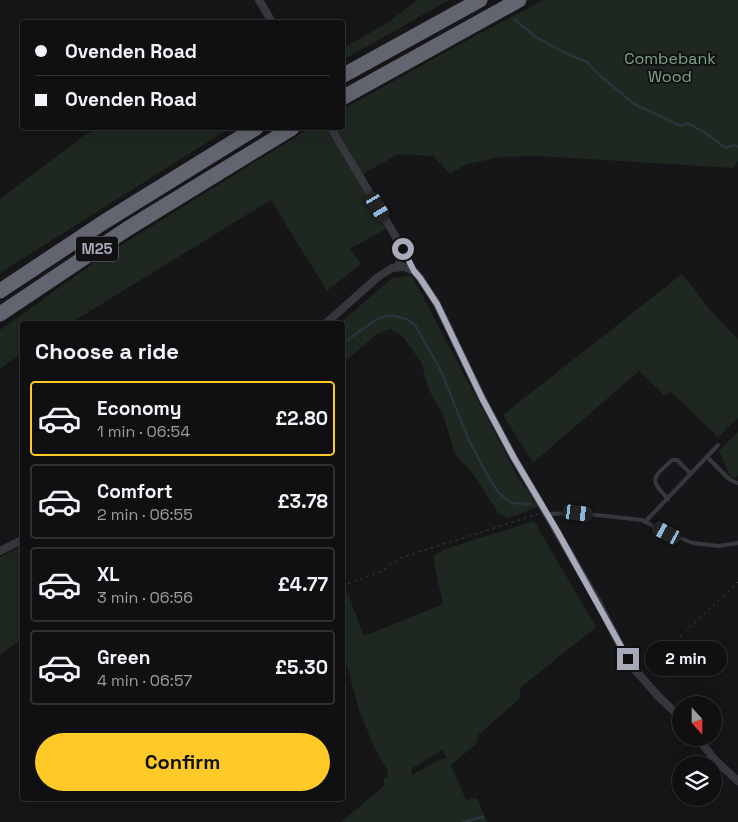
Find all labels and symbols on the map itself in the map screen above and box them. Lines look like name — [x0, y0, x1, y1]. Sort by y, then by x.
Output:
park label: Combebank Wood — [624, 48, 716, 87]
car — [363, 190, 392, 224]
road number: M25 — [76, 236, 118, 262]
route start — [392, 238, 414, 260]
car — [562, 504, 593, 522]
car — [650, 519, 683, 547]
callout: 2 min — [646, 642, 728, 676]
route end — [617, 648, 639, 670]
north arrow — [672, 696, 722, 746]

